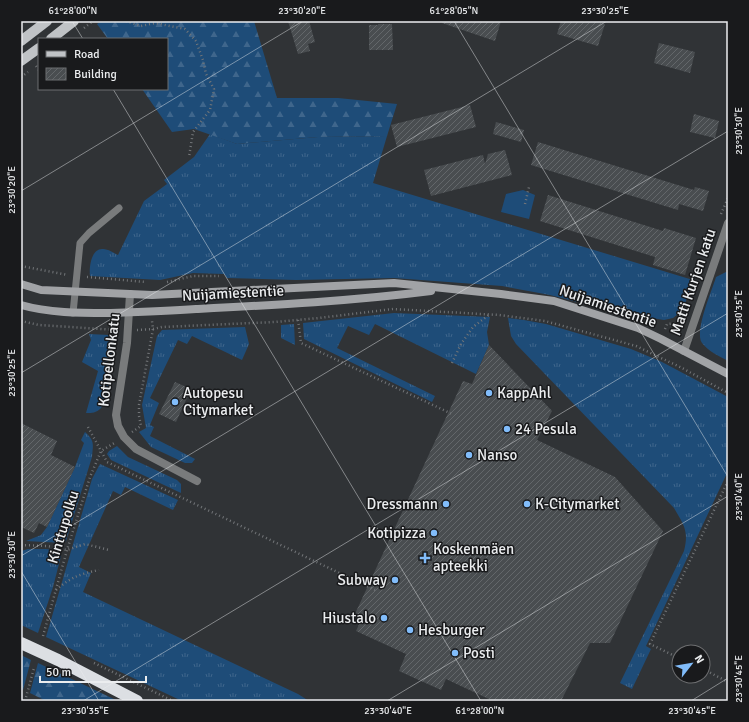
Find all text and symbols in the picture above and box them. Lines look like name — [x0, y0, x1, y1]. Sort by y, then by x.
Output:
text: 61°28'00"N — [49, 5, 97, 17]
text: 23°30'20"E — [278, 5, 326, 17]
text: 61°28'05"N — [430, 5, 478, 17]
text: 23°30'25"E — [581, 5, 629, 17]
legend — [38, 38, 168, 90]
text: Road — [74, 47, 100, 62]
text: Building — [74, 67, 117, 82]
text: 23°30'30"E — [733, 107, 745, 155]
text: 23°30'20"E — [6, 166, 18, 214]
street label: Matti Kurjen katu — [666, 226, 720, 338]
street label: Nuijamiestentie — [182, 281, 284, 305]
street label: Nuijamiestentie — [557, 281, 659, 331]
text: 23°30'35"E — [733, 290, 745, 338]
street label: Kotipellonkatu — [94, 312, 124, 408]
text: 23°30'25"E — [6, 349, 18, 397]
place label: Autopesu Citymarket — [183, 384, 253, 419]
place label: KappAhl — [497, 384, 551, 402]
marker: KappAhl — [484, 388, 494, 398]
marker: Autopesu Citymarket — [170, 397, 180, 407]
place label: 24 Pesula — [515, 420, 577, 438]
marker: 24 Pesula — [502, 424, 512, 434]
place label: Nanso — [477, 446, 518, 464]
marker: Nanso — [464, 450, 474, 460]
text: 23°30'40"E — [733, 473, 745, 521]
street label: Kinttupolku — [43, 488, 83, 566]
place label: Dressmann — [366, 495, 438, 513]
place label: K-Citymarket — [535, 495, 619, 513]
marker: Dressmann — [441, 499, 451, 509]
marker: K-Citymarket — [522, 499, 532, 509]
place label: Kotipizza — [367, 524, 426, 542]
marker: Kotipizza — [429, 528, 439, 538]
text: 23°30'30"E — [6, 531, 18, 579]
place label: Koskenmäen apteekki — [433, 540, 514, 575]
marker: Koskenmäen apteekki — [420, 553, 430, 563]
place label: Subway — [337, 571, 387, 589]
marker: Subway — [390, 575, 400, 585]
place label: Hiustalo — [322, 609, 376, 627]
marker: Hiustalo — [379, 613, 389, 623]
place label: Hesburger — [418, 621, 485, 639]
marker: Hesburger — [405, 625, 415, 635]
place label: Posti — [463, 644, 495, 662]
north arrow — [671, 644, 711, 684]
marker: Posti — [450, 648, 460, 658]
text: N — [692, 652, 707, 666]
text: 23°30'45"E — [733, 655, 745, 703]
scale bar — [40, 658, 146, 684]
text: 50 m — [46, 665, 71, 680]
text: 23°30'35"E — [61, 705, 109, 717]
text: 23°30'40"E — [364, 705, 412, 717]
text: 61°28'00"N — [456, 705, 504, 717]
text: 23°30'45"E — [668, 705, 716, 717]

